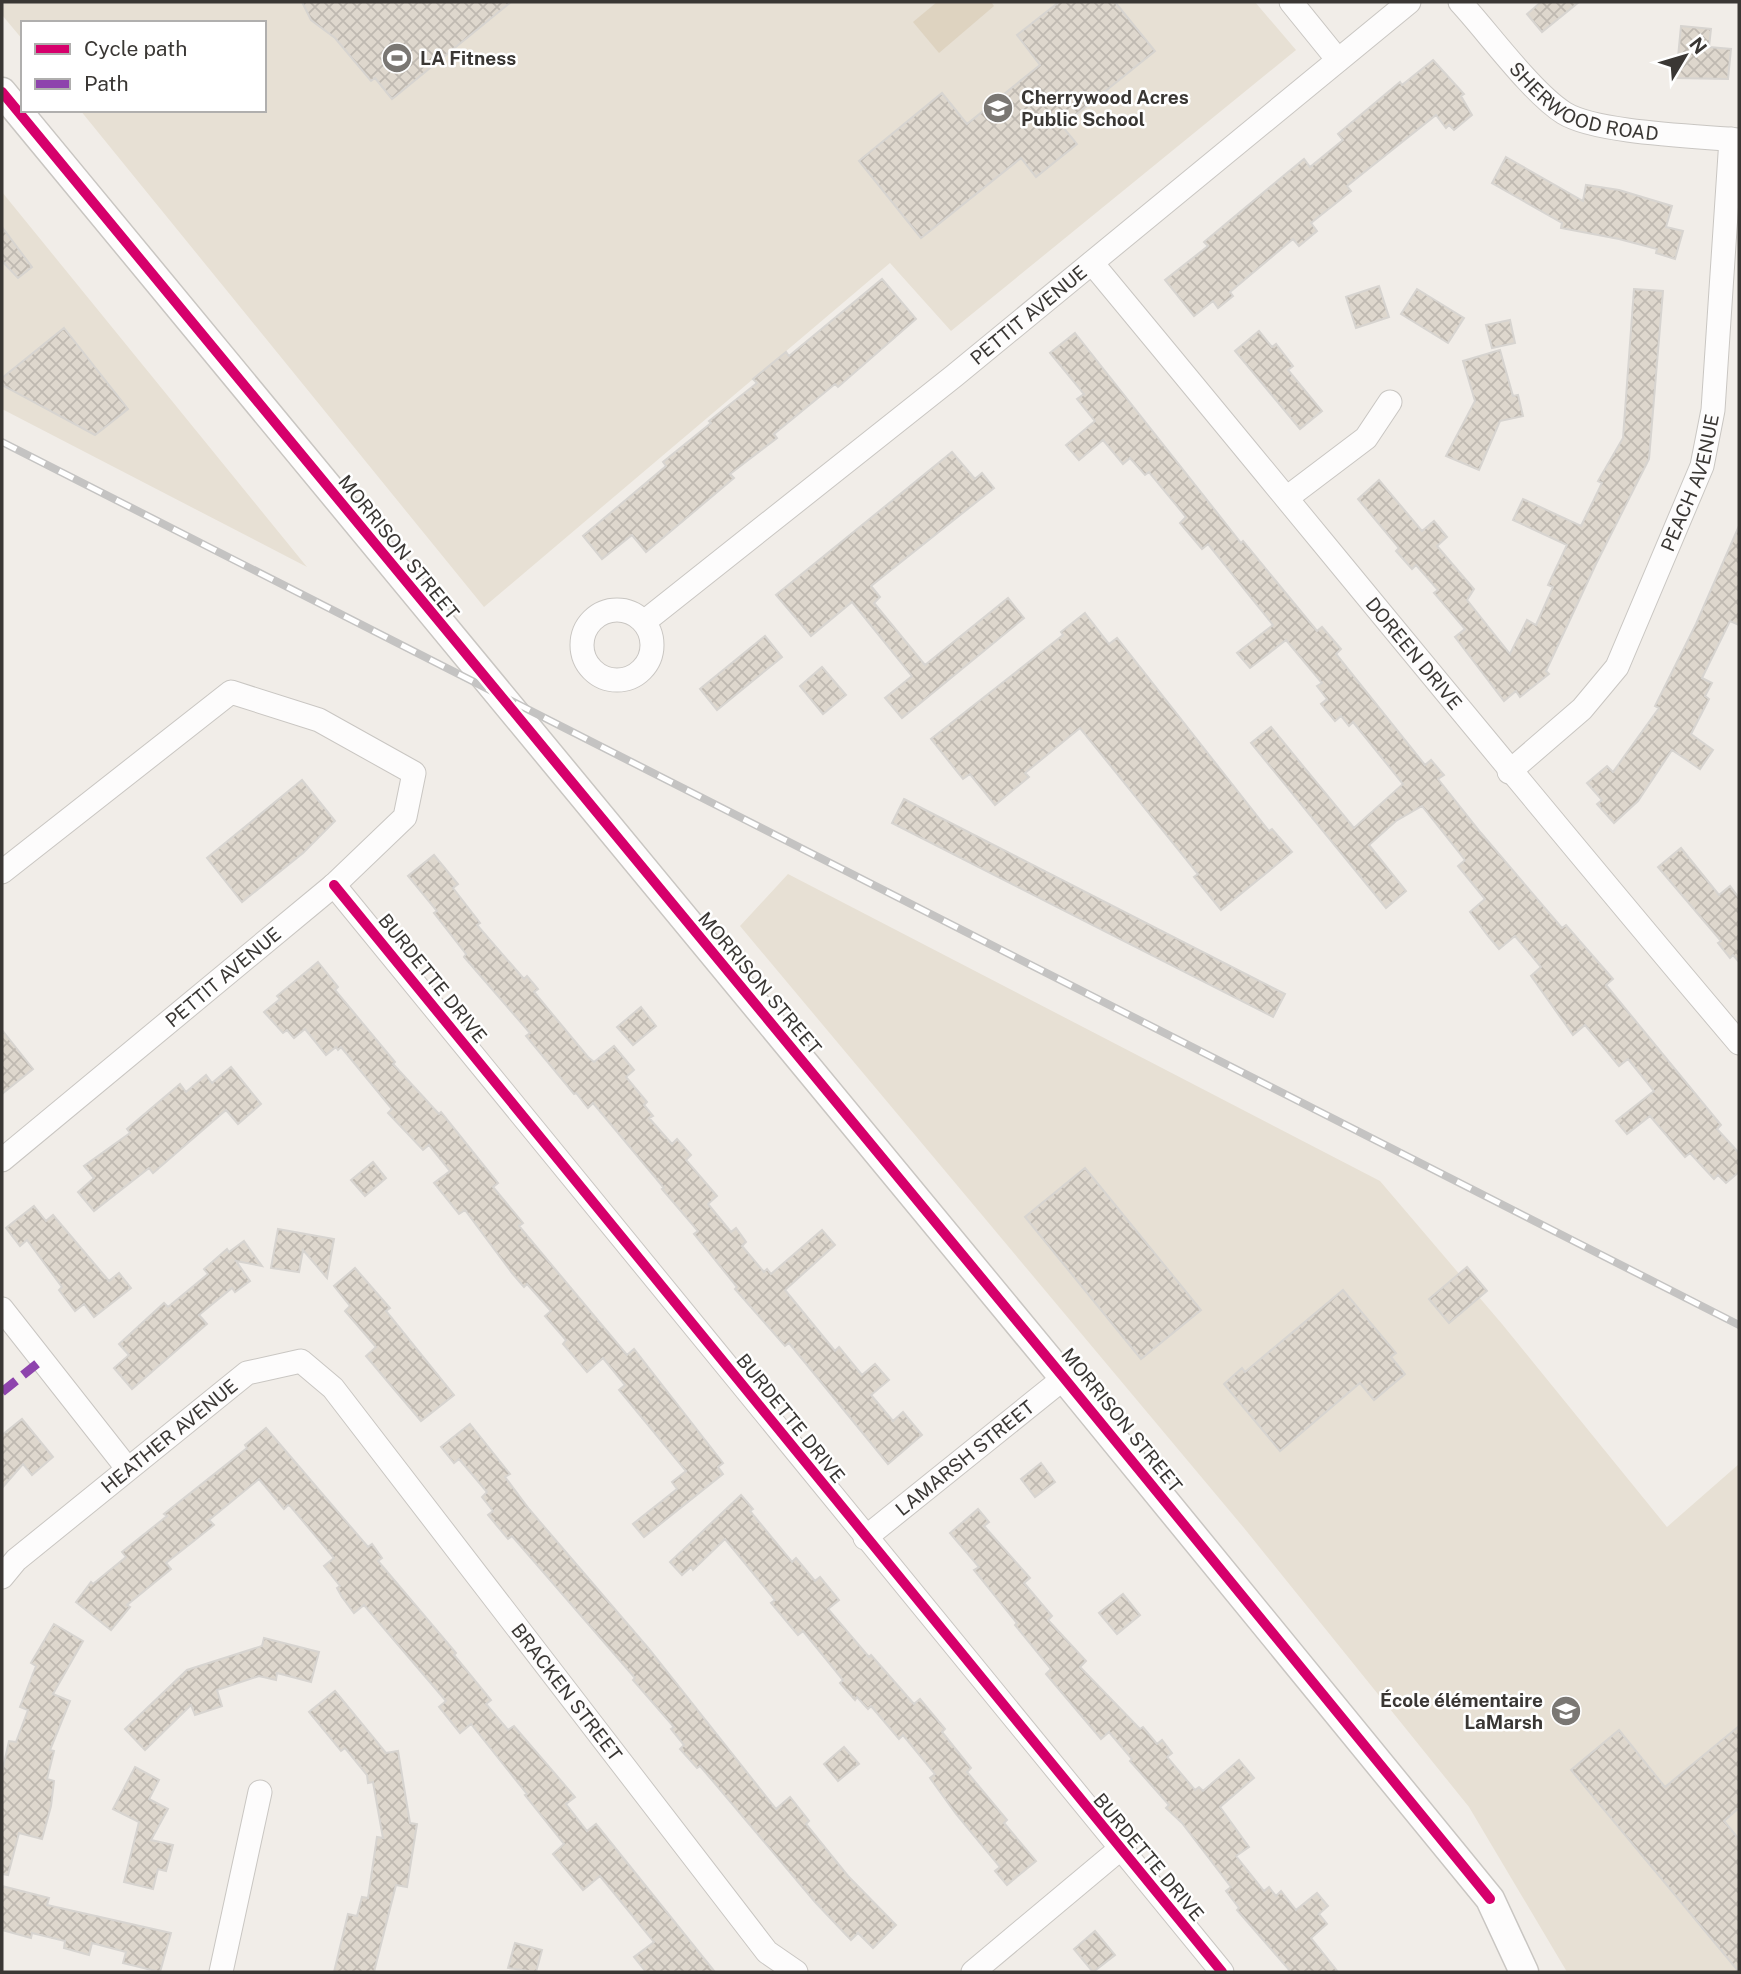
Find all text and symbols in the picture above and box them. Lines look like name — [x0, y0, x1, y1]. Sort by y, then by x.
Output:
legend — [21, 21, 266, 112]
north arrow — [1650, 21, 1720, 91]
text: N — [1685, 33, 1712, 58]
text: Cycle path — [84, 36, 187, 61]
sports icon: LA Fitness — [380, 41, 414, 75]
place label: LA Fitness — [420, 47, 516, 69]
street label: SHERWOOD ROAD — [1505, 57, 1660, 145]
text: Path — [84, 71, 129, 96]
place label: Cherrywood Acres Public School — [1021, 86, 1189, 130]
school or university icon: Cherrywood Acres Public School — [981, 91, 1015, 125]
street label: PETTIT AVENUE — [966, 261, 1091, 369]
street label: PEACH AVENUE — [1656, 412, 1723, 555]
street label: MORRISON STREET — [334, 470, 464, 624]
street label: DOREEN DRIVE — [1361, 593, 1467, 714]
street label: MORRISON STREET — [694, 907, 826, 1059]
street label: BURDETTE DRIVE — [374, 909, 492, 1047]
street label: PETTIT AVENUE — [161, 922, 285, 1032]
street label: MORRISON STREET — [1057, 1343, 1187, 1497]
street label: BURDETTE DRIVE — [732, 1349, 850, 1487]
street label: HEATHER AVENUE — [97, 1374, 242, 1498]
street label: LAMARSH STREET — [891, 1396, 1038, 1520]
street label: BRACKEN STREET — [507, 1619, 627, 1765]
place label: École élémentaire LaMarsh — [1380, 1689, 1543, 1733]
school or university icon: École élémentaire LaMarsh — [1549, 1694, 1583, 1728]
street label: BURDETTE DRIVE — [1089, 1789, 1209, 1925]

